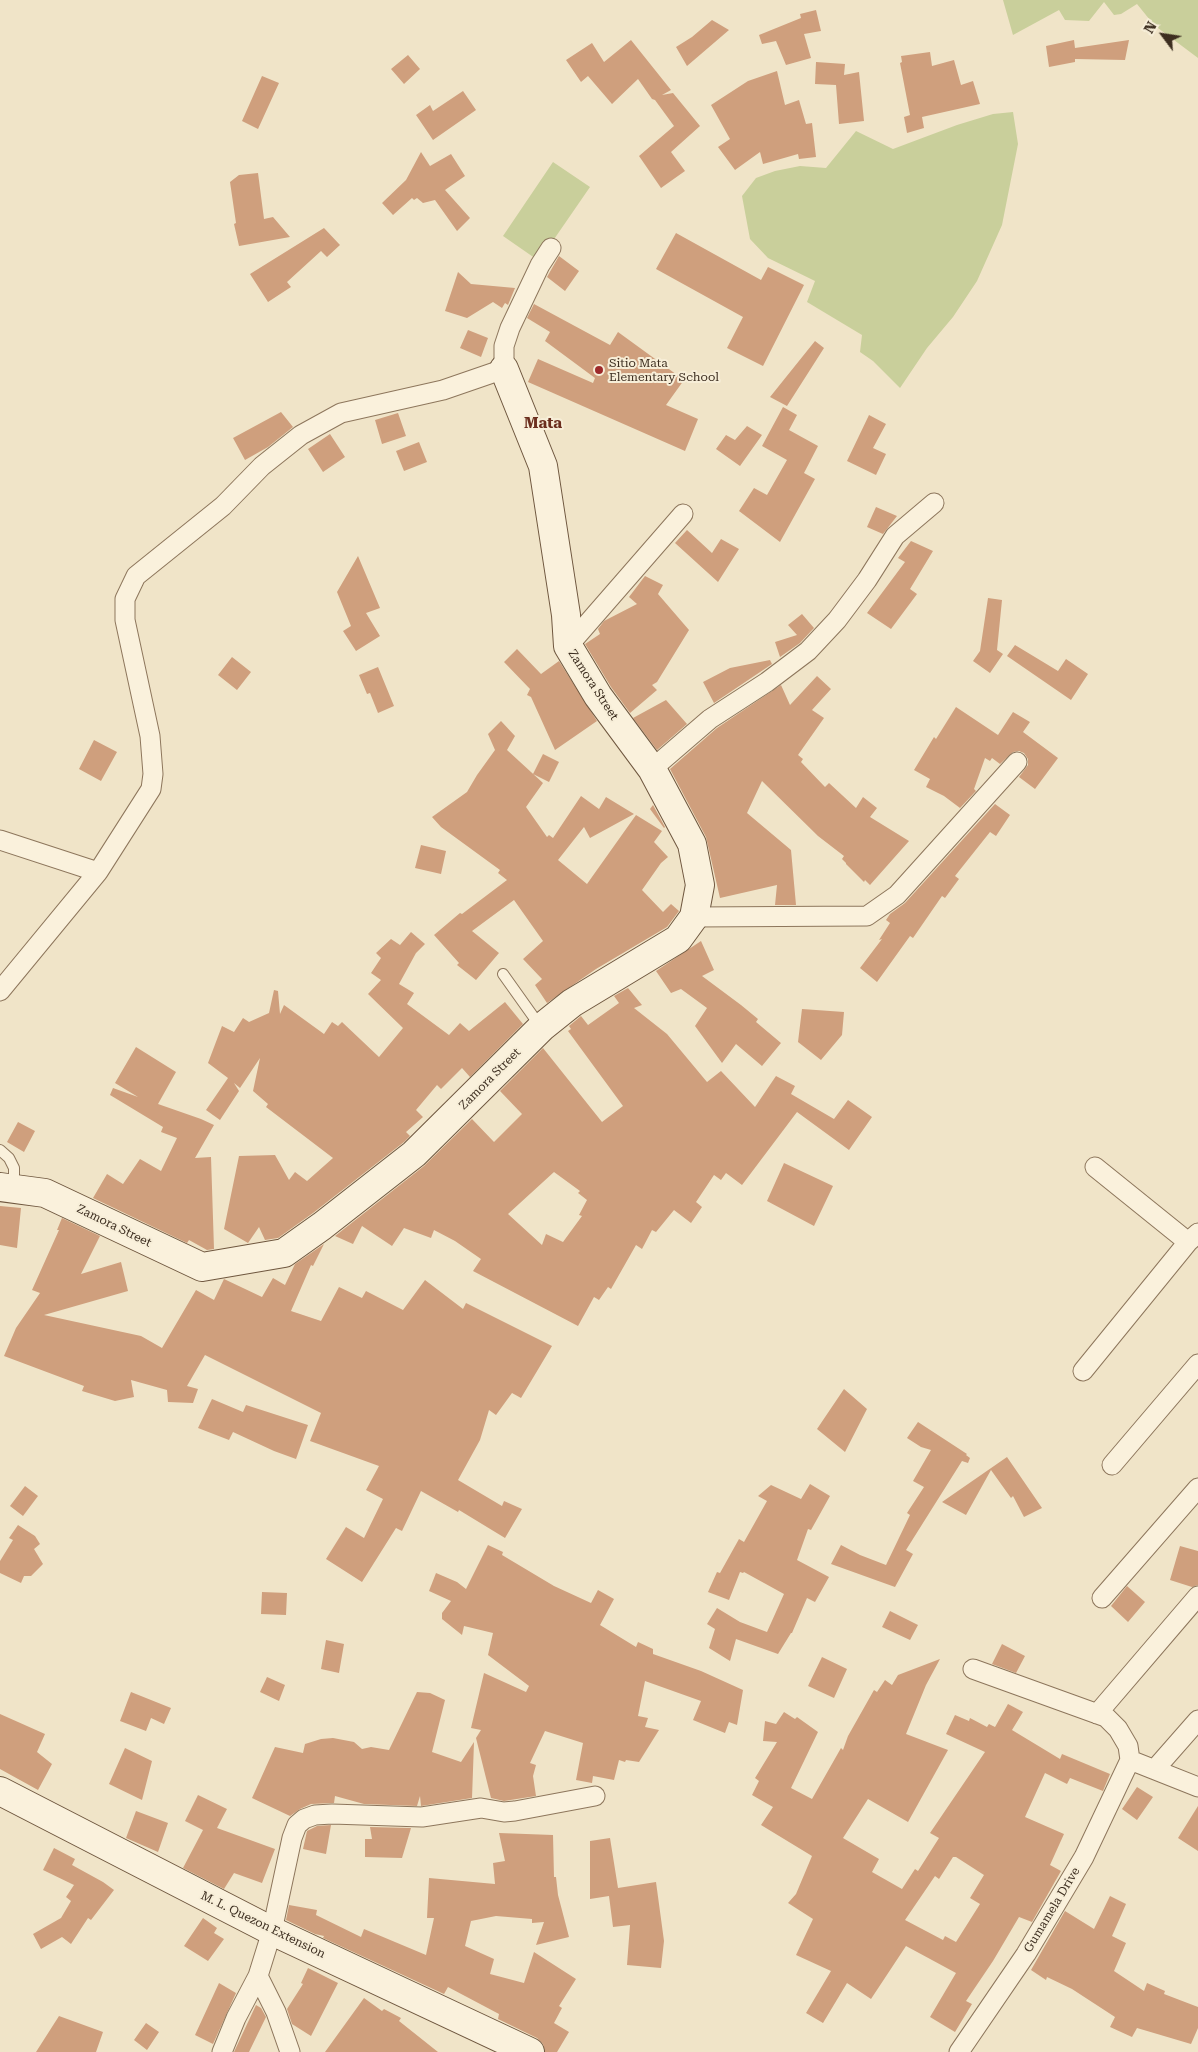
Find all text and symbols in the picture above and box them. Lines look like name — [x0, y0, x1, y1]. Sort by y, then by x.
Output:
north arrow — [1138, 10, 1188, 60]
text: N — [1141, 19, 1160, 36]
place label: Sitio Mata Elementary School — [609, 356, 719, 384]
marker: Sitio Mata Elementary School — [593, 364, 605, 376]
district label: Mata — [524, 415, 562, 433]
street label: Zamora Street — [565, 647, 621, 723]
street label: Zamora Street — [456, 1045, 524, 1113]
street label: Zamora Street — [74, 1202, 154, 1250]
street label: Gumamela Drive — [1021, 1865, 1083, 1955]
street label: M. L. Quezon Extension — [198, 1889, 328, 1961]

